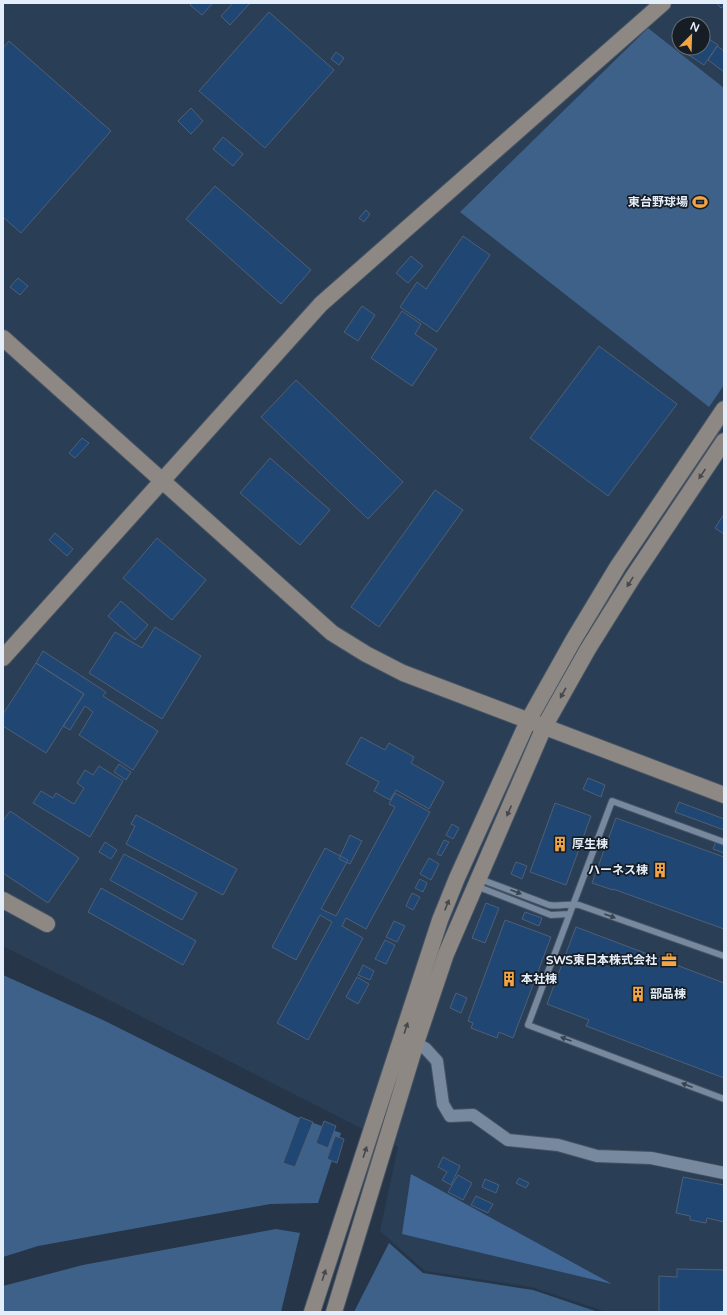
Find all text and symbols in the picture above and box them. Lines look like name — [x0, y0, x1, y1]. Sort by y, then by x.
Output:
north arrow — [671, 16, 711, 56]
text: N — [688, 20, 701, 35]
sports icon: 東台野球場 — [691, 193, 709, 211]
place label: 東台野球場 — [628, 195, 688, 209]
one-way arrow — [698, 468, 706, 479]
one-way arrow — [627, 576, 634, 588]
one-way arrow — [560, 687, 567, 699]
one-way arrow — [506, 805, 512, 817]
building icon: 厚生棟 — [551, 835, 569, 853]
place label: 厚生棟 — [572, 837, 608, 851]
building icon: ハーネス棟 — [651, 861, 669, 879]
place label: ハーネス棟 — [588, 863, 648, 877]
one-way arrow — [510, 890, 522, 896]
one-way arrow — [444, 898, 450, 910]
one-way arrow — [604, 913, 616, 919]
office icon: SWS東日本株式会社 — [660, 951, 678, 969]
place label: SWS東日本株式会社 — [546, 953, 657, 967]
building icon: 本社棟 — [500, 970, 518, 988]
place label: 本社棟 — [521, 972, 557, 986]
building icon: 部品棟 — [629, 985, 647, 1003]
place label: 部品棟 — [650, 987, 686, 1001]
one-way arrow — [403, 1022, 409, 1034]
one-way arrow — [559, 1036, 571, 1042]
one-way arrow — [681, 1081, 693, 1087]
one-way arrow — [362, 1145, 368, 1157]
one-way arrow — [321, 1269, 327, 1281]

